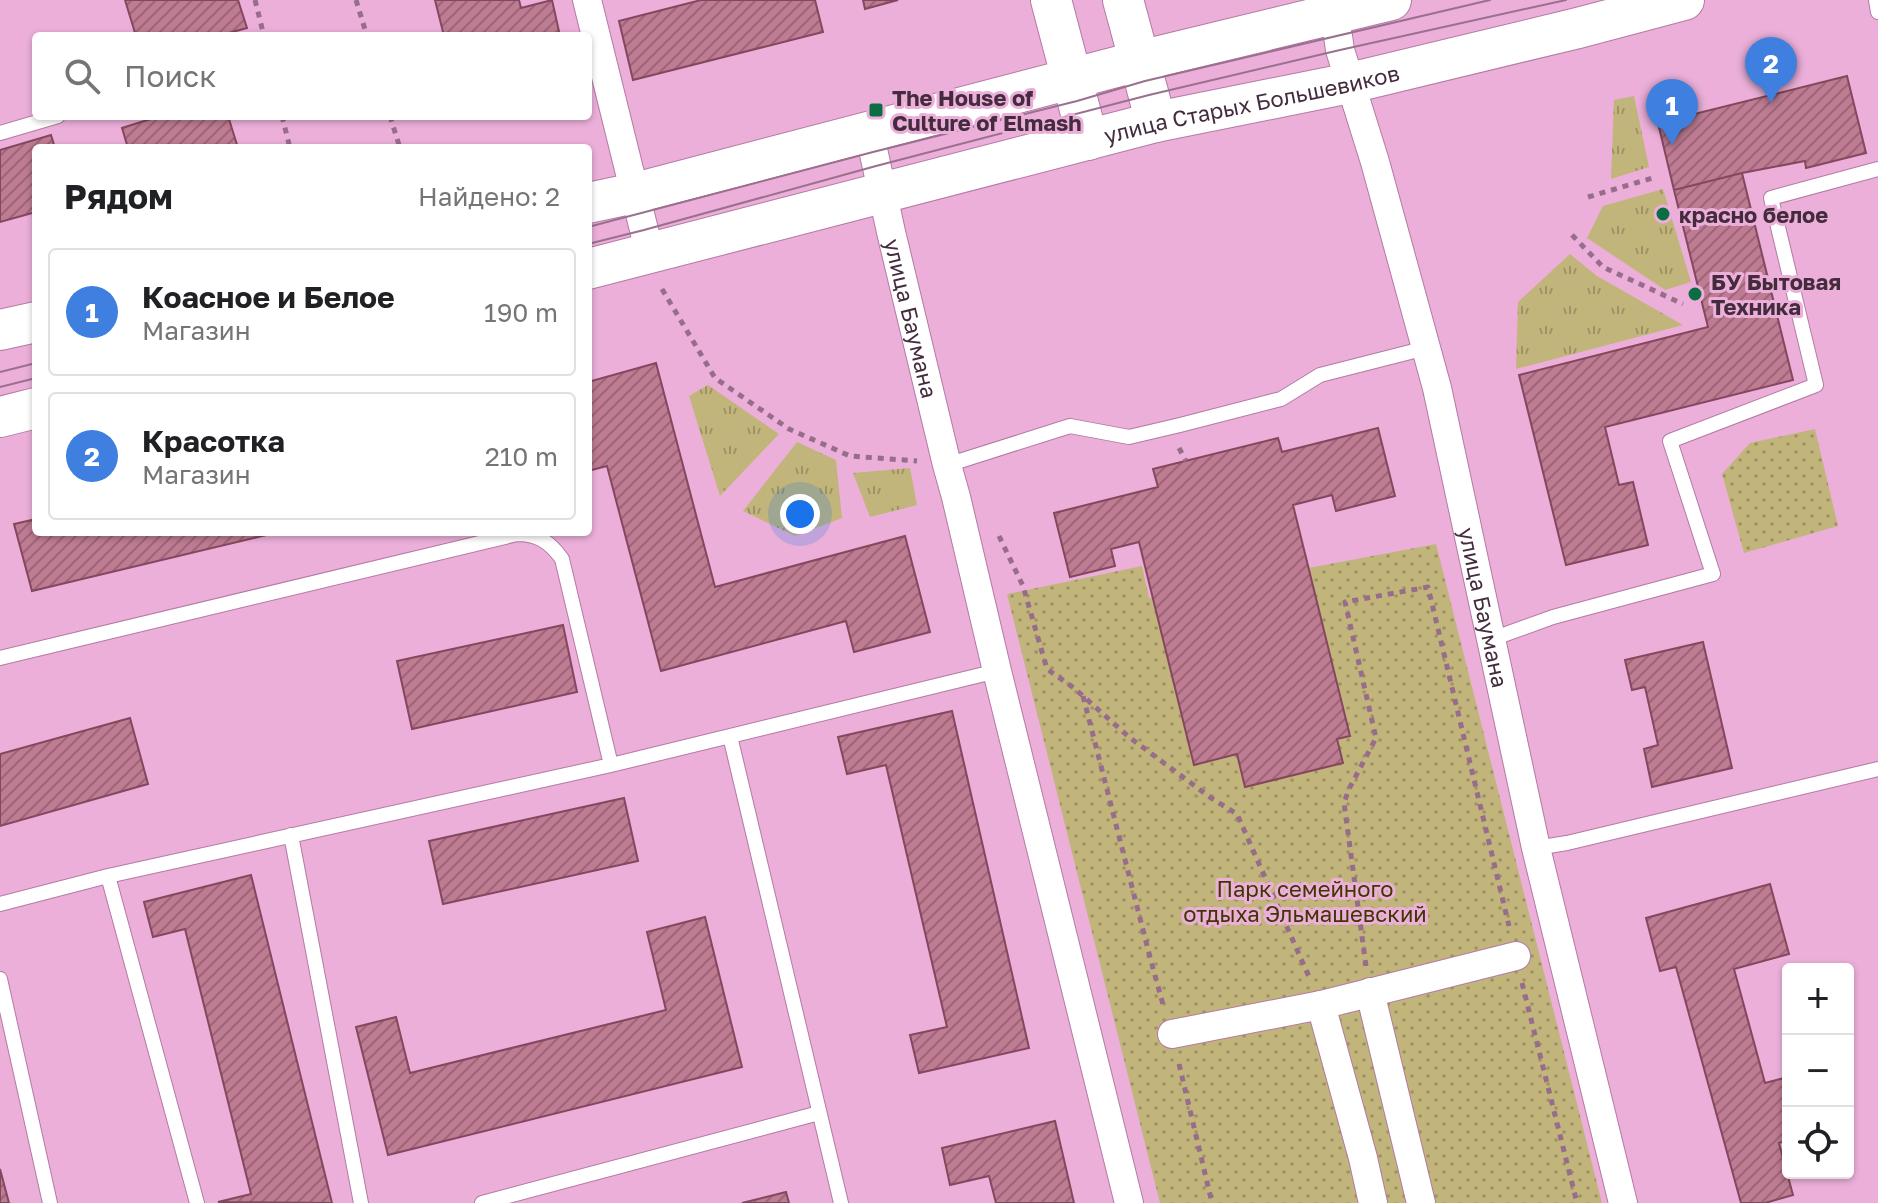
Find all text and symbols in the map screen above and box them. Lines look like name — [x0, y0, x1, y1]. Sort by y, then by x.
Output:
search box — [32, 32, 592, 120]
pin: 2 — [1745, 37, 1797, 103]
icon: search — [60, 54, 104, 98]
text: Поиск — [124, 58, 216, 94]
street label: улица Старых Большевиков — [1101, 58, 1402, 148]
pin: 1 — [1646, 79, 1698, 145]
place label: The House of Culture of Elmash — [892, 84, 1082, 136]
marker: The House of Culture of Elmash — [867, 101, 885, 119]
text: Рядом — [64, 176, 173, 216]
text: Найдено: 2 — [418, 181, 560, 212]
place label: красно белое — [1679, 201, 1828, 228]
marker: красно белое — [1654, 205, 1672, 223]
street label: улица Баумана — [880, 236, 944, 401]
place label: БУ Бытовая Техника — [1711, 268, 1841, 320]
text: Коасное и Белое — [142, 279, 395, 315]
marker: БУ Бытовая Техника — [1686, 285, 1704, 303]
text: 1 — [85, 297, 99, 328]
text: 190 m — [484, 297, 558, 328]
text: Магазин — [142, 315, 251, 346]
text: Красотка — [142, 423, 285, 459]
text: 2 — [84, 441, 100, 472]
text: 210 m — [485, 441, 558, 472]
text: Магазин — [142, 459, 251, 490]
your location — [780, 494, 820, 534]
street label: улица Баумана — [1454, 525, 1515, 690]
park label: Парк семейного отдыха Эльмашевский — [1183, 875, 1427, 927]
map controls — [1782, 963, 1854, 1179]
button: + — [1782, 963, 1854, 1035]
button: − — [1782, 1035, 1854, 1107]
button: locate — [1782, 1107, 1854, 1179]

